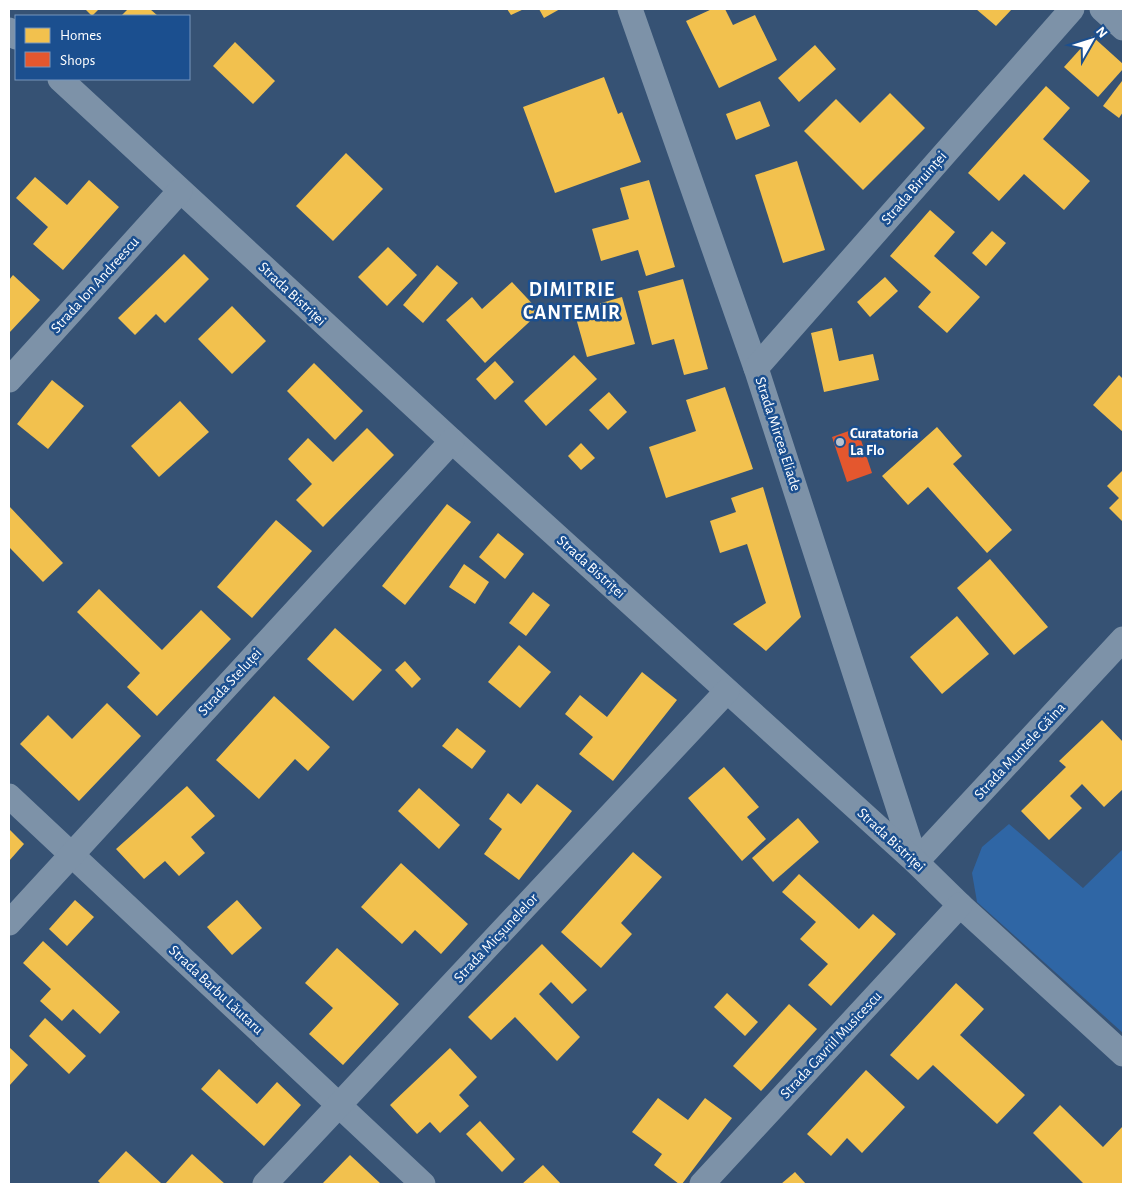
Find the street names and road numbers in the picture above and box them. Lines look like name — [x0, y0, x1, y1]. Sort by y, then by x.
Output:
street label: Strada Biruinței — [878, 149, 950, 228]
street label: Strada Ion Andreescu — [48, 234, 142, 336]
street label: Strada Bistriței — [255, 259, 329, 330]
street label: Strada Mircea Eliade — [752, 375, 804, 493]
street label: Strada Bistriței — [553, 533, 628, 602]
street label: Strada Steluței — [195, 646, 265, 719]
street label: Strada Muntele Găina — [972, 700, 1069, 802]
street label: Strada Bistriței — [854, 805, 928, 876]
street label: Strada Micșunelelor — [451, 890, 542, 986]
street label: Strada Barbu Lăutaru — [166, 943, 266, 1038]
street label: Strada Gavriil Musicescu — [777, 988, 885, 1102]

